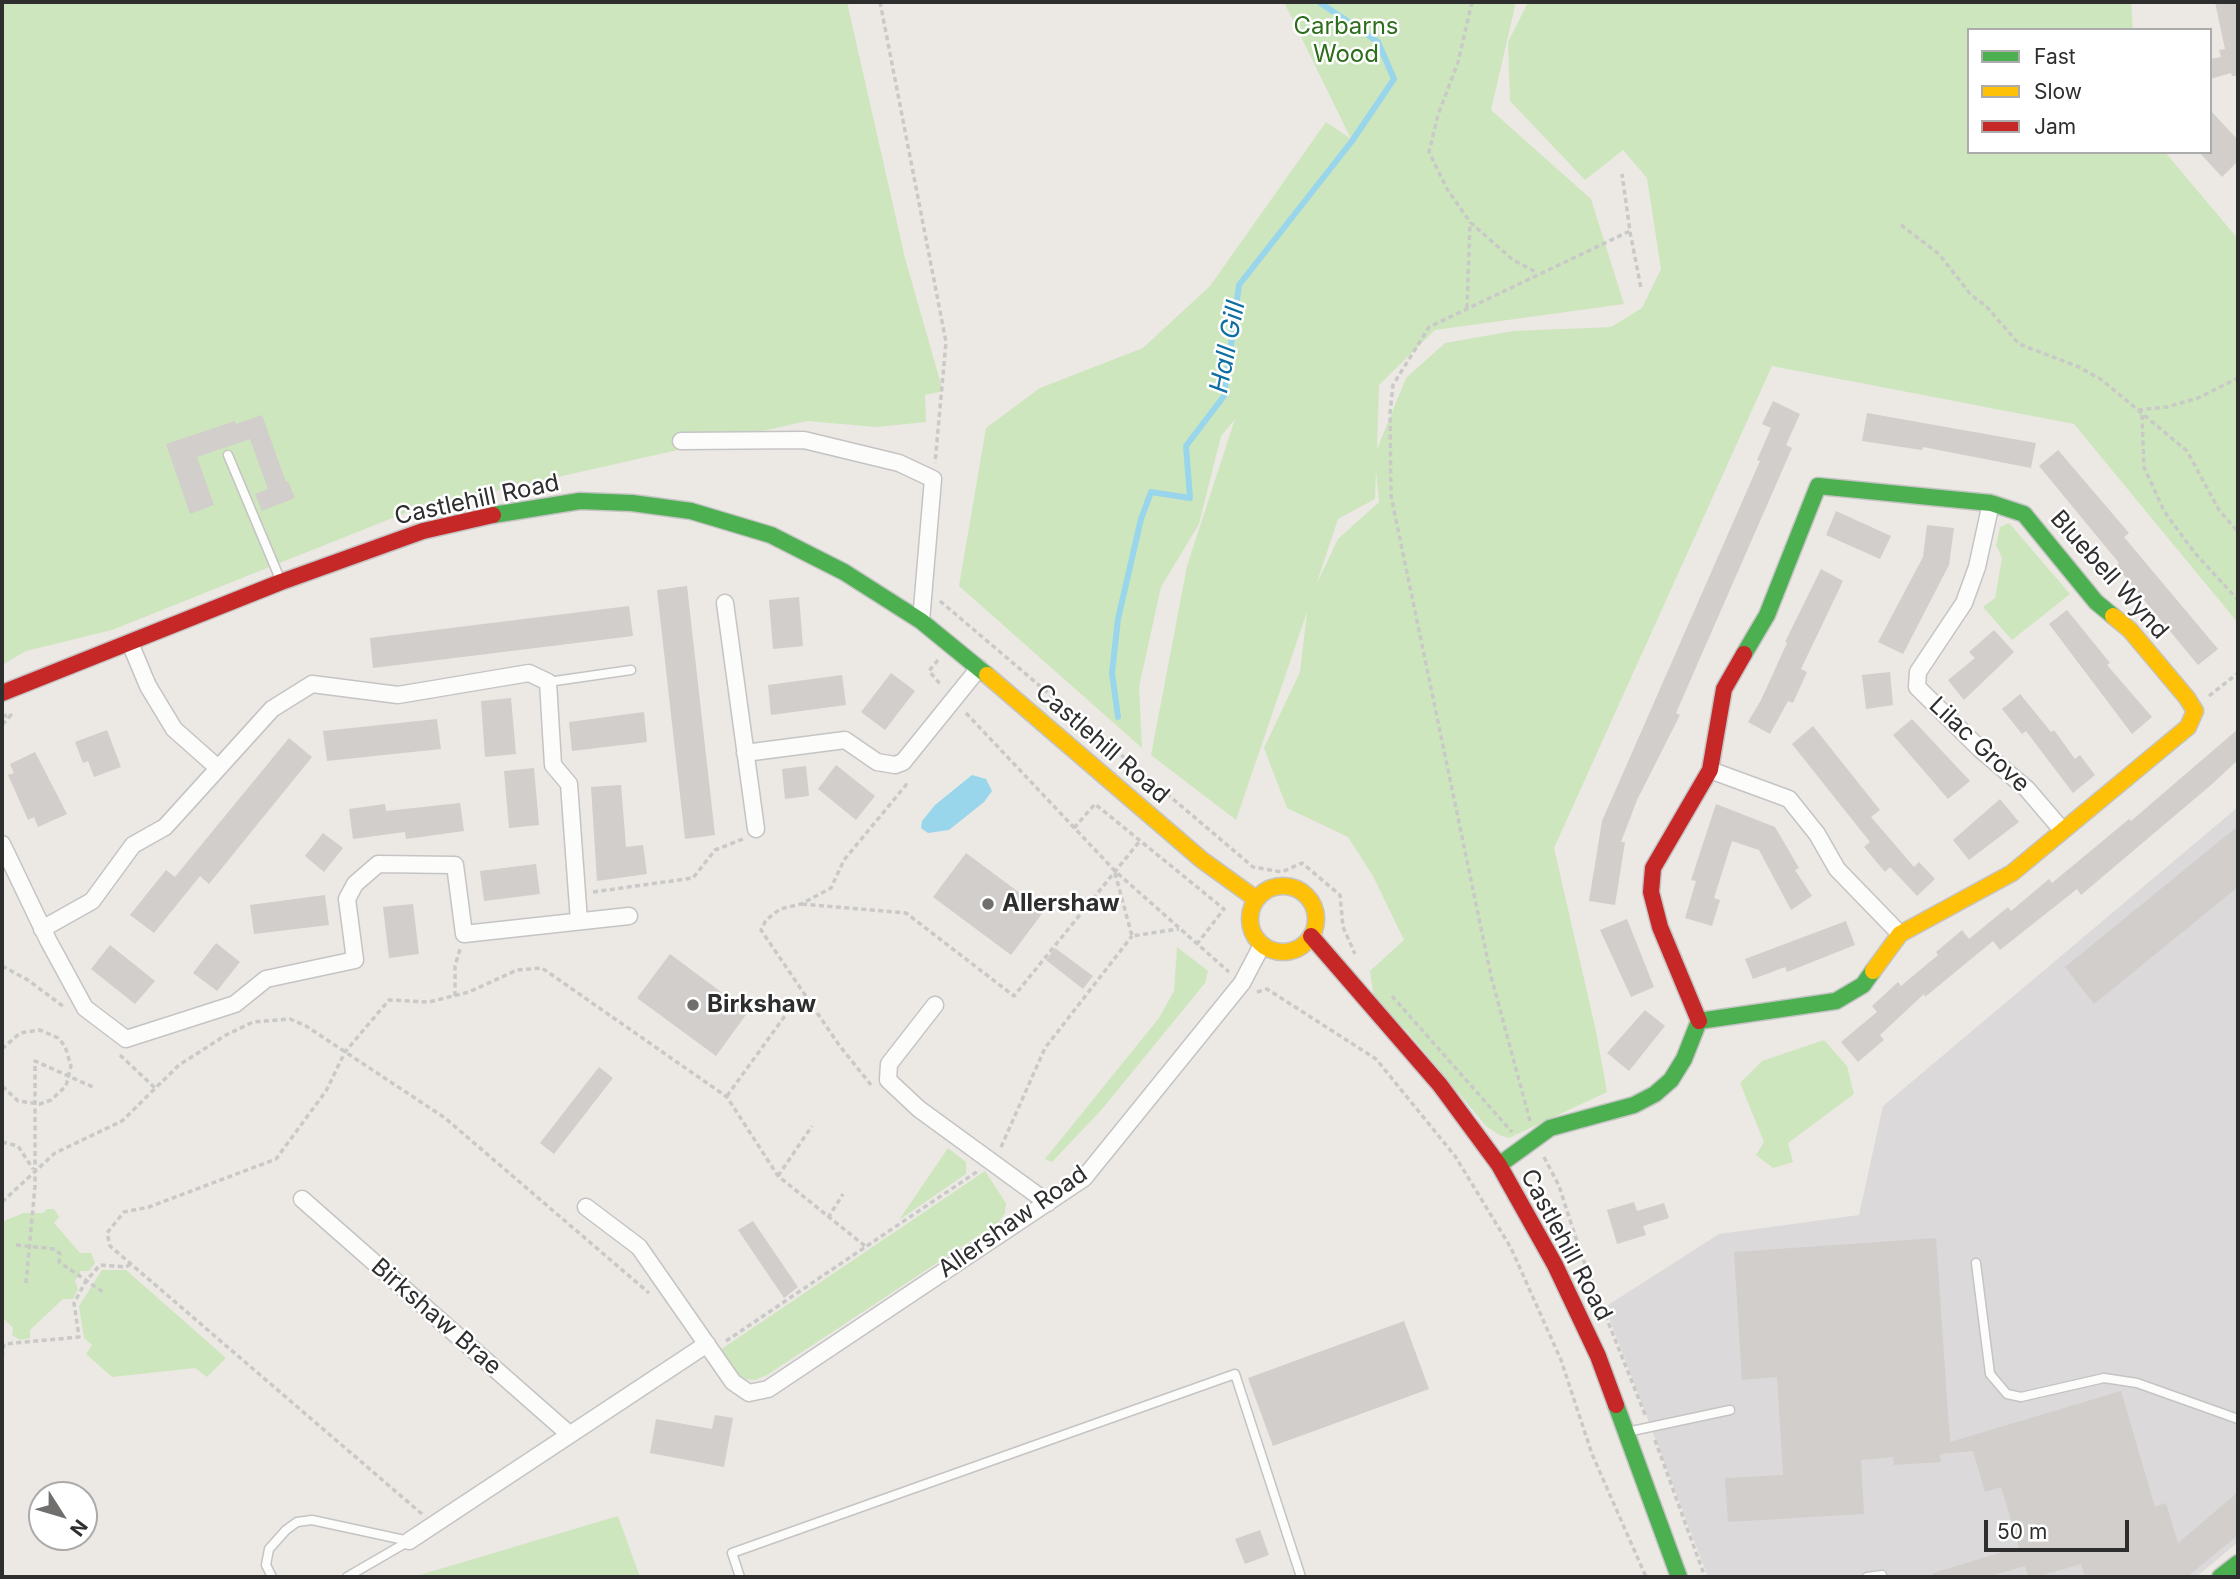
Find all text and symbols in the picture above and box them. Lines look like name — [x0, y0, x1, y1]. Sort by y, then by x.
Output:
park label: Carbarns Wood — [1293, 13, 1399, 69]
legend — [1967, 28, 2212, 154]
text: Fast — [2034, 44, 2076, 69]
text: Slow — [2034, 79, 2082, 104]
text: Jam — [2034, 114, 2076, 139]
water label: Hall Gill — [1204, 298, 1252, 396]
street label: Castlehill Road — [392, 468, 562, 532]
street label: Bluebell Wynd — [2044, 505, 2174, 645]
street label: Castlehill Road — [1029, 678, 1175, 810]
street label: Lilac Grove — [1923, 691, 2035, 799]
place label: Allershaw — [1002, 890, 1120, 918]
marker: Allershaw — [980, 896, 996, 912]
place label: Birkshaw — [707, 991, 816, 1019]
marker: Birkshaw — [685, 997, 701, 1013]
street label: Allershaw Road — [933, 1160, 1093, 1284]
street label: Castlehill Road — [1514, 1164, 1618, 1326]
street label: Birkshaw Brae — [365, 1253, 507, 1381]
north arrow — [28, 1481, 98, 1551]
scale bar — [1988, 1506, 2133, 1550]
text: N — [65, 1515, 92, 1540]
text: 50 m — [1997, 1519, 2047, 1544]

